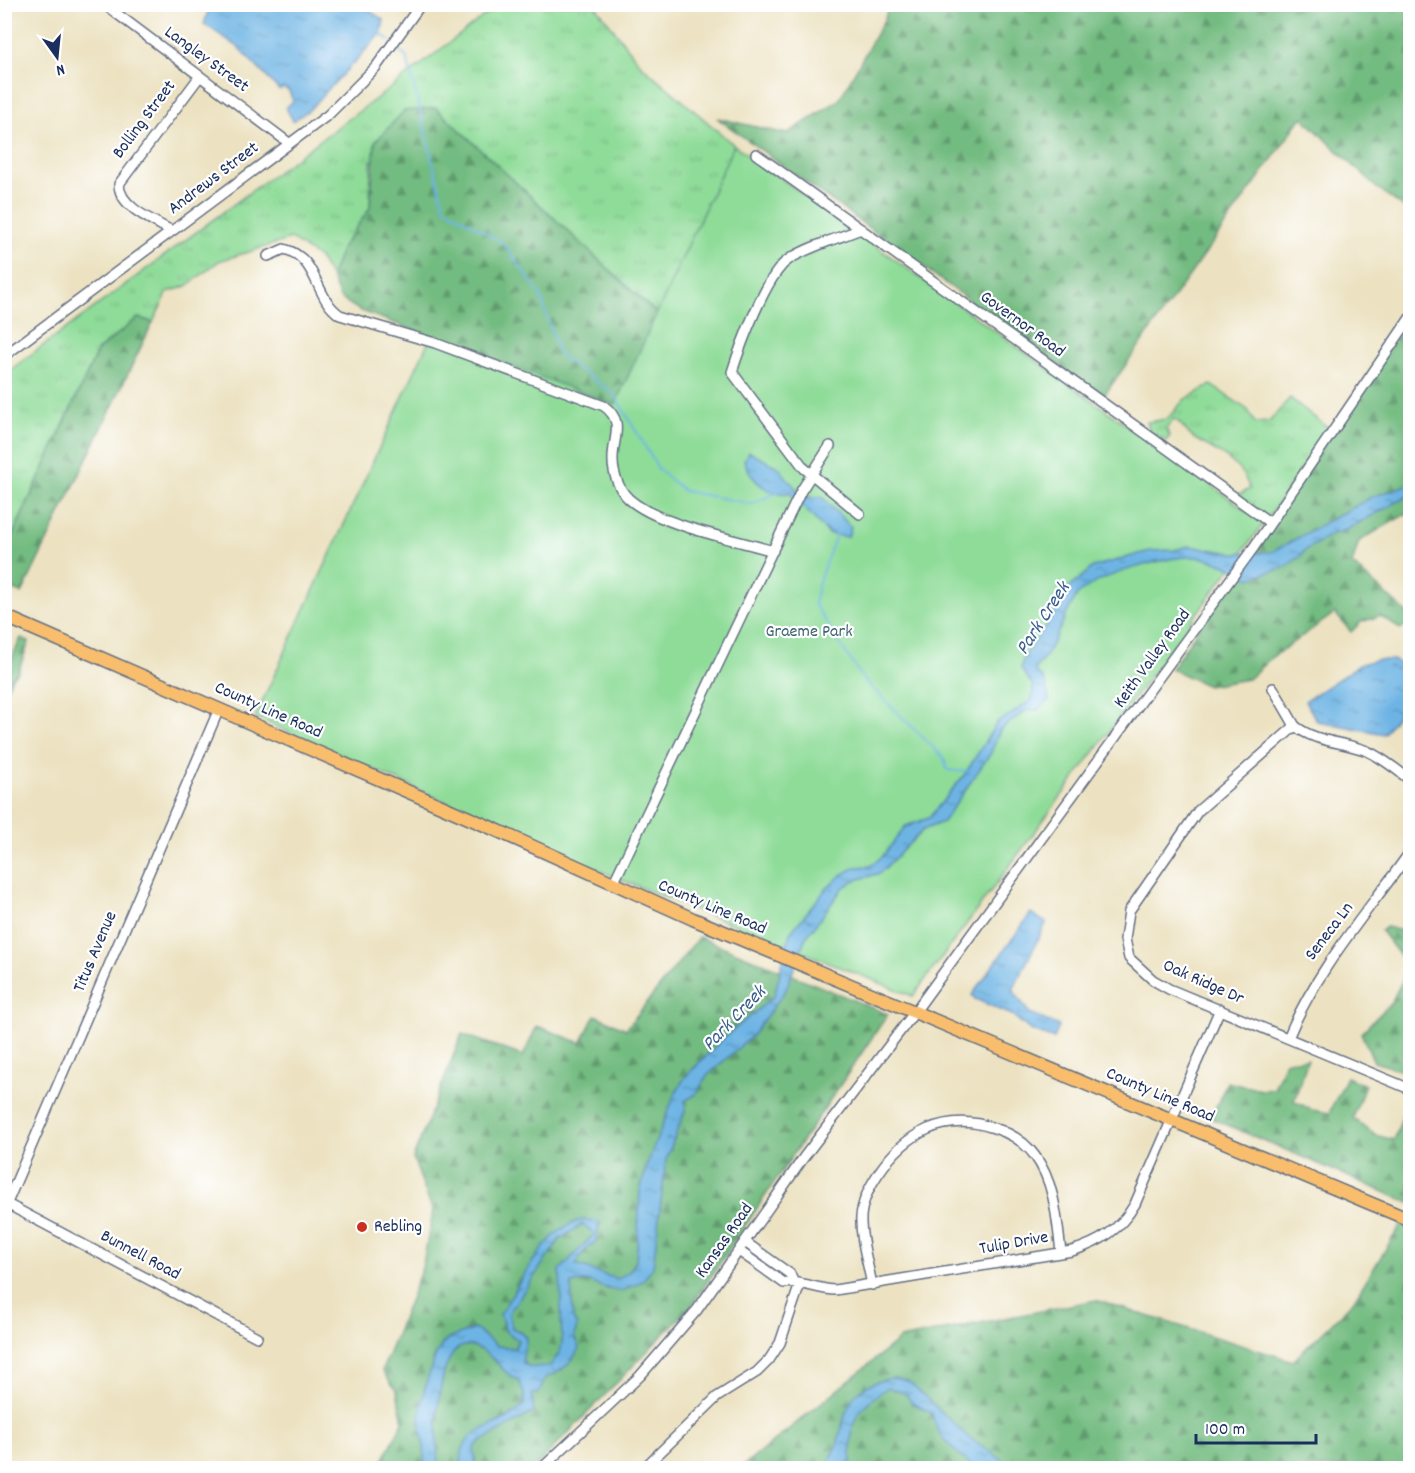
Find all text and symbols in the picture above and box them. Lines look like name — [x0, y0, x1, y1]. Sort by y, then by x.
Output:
street label: Langley Street — [158, 21, 254, 100]
north arrow — [27, 27, 87, 87]
text: N — [53, 57, 67, 81]
street label: Bolling Street — [107, 75, 183, 164]
street label: Andrews Street — [163, 136, 265, 222]
street label: Governor Road — [974, 285, 1070, 365]
water label: Park Creek — [1010, 576, 1079, 661]
street label: Keith Valley Road — [1108, 604, 1198, 714]
park label: Graeme Park — [765, 620, 853, 645]
street label: County Line Road — [210, 676, 326, 746]
street label: County Line Road — [654, 874, 770, 942]
street label: Seneca Ln — [1300, 897, 1360, 967]
street label: Titus Avenue — [68, 908, 124, 996]
street label: Oak Ridge Dr — [1158, 954, 1248, 1012]
water label: Park Creek — [697, 979, 775, 1058]
street label: County Line Road — [1102, 1062, 1218, 1130]
street label: Kansas Road — [690, 1198, 760, 1284]
place label: Rebling — [374, 1215, 422, 1240]
marker: Rebling — [355, 1220, 369, 1234]
street label: Bunnell Road — [96, 1224, 184, 1288]
street label: Tulip Drive — [978, 1226, 1051, 1262]
scale bar — [1196, 1407, 1316, 1445]
text: 100 m — [1205, 1418, 1245, 1443]

